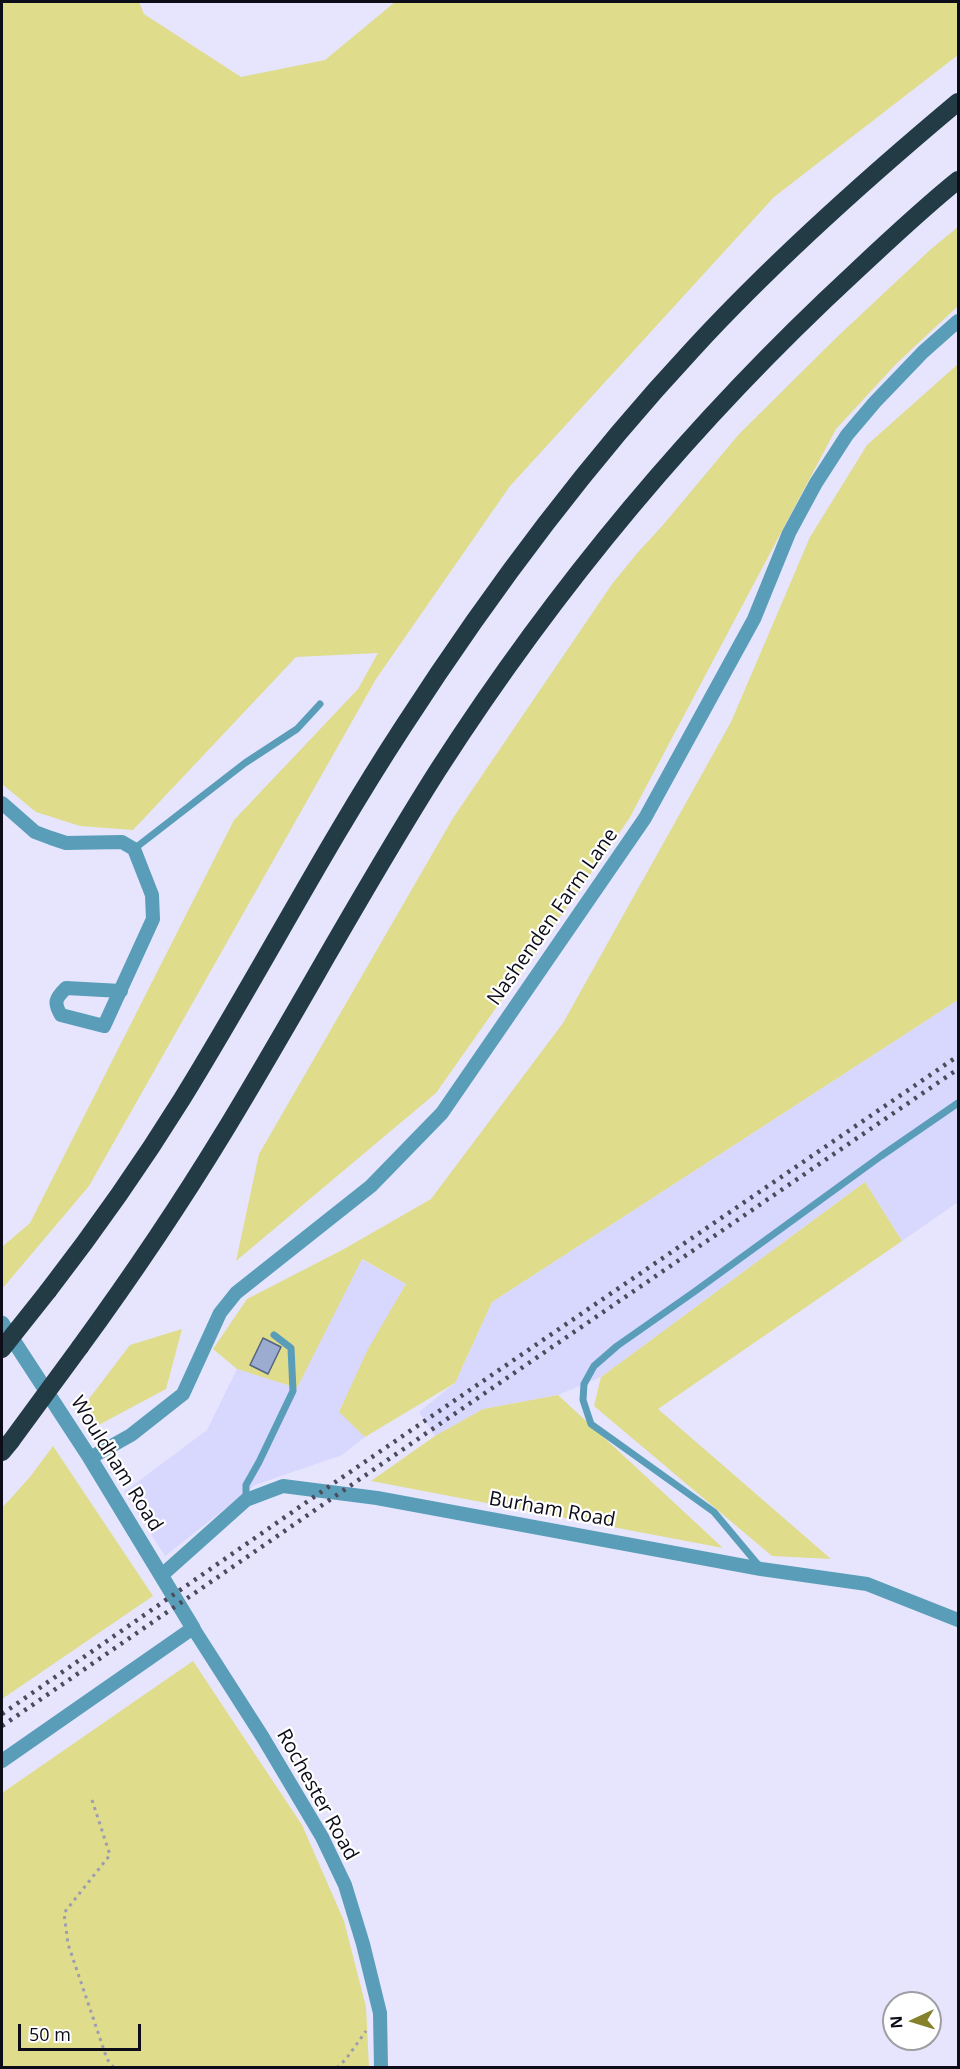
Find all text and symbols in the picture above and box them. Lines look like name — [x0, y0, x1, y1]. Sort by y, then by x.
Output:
street label: Nashenden Farm Lane — [483, 824, 623, 1010]
street label: Wouldham Road — [65, 1392, 167, 1536]
street label: Burham Road — [487, 1487, 617, 1533]
street label: Rochester Road — [271, 1725, 363, 1865]
north arrow — [882, 1991, 942, 2051]
scale bar — [21, 2012, 144, 2050]
text: N — [885, 2015, 907, 2029]
text: 50 m — [29, 2022, 71, 2046]

